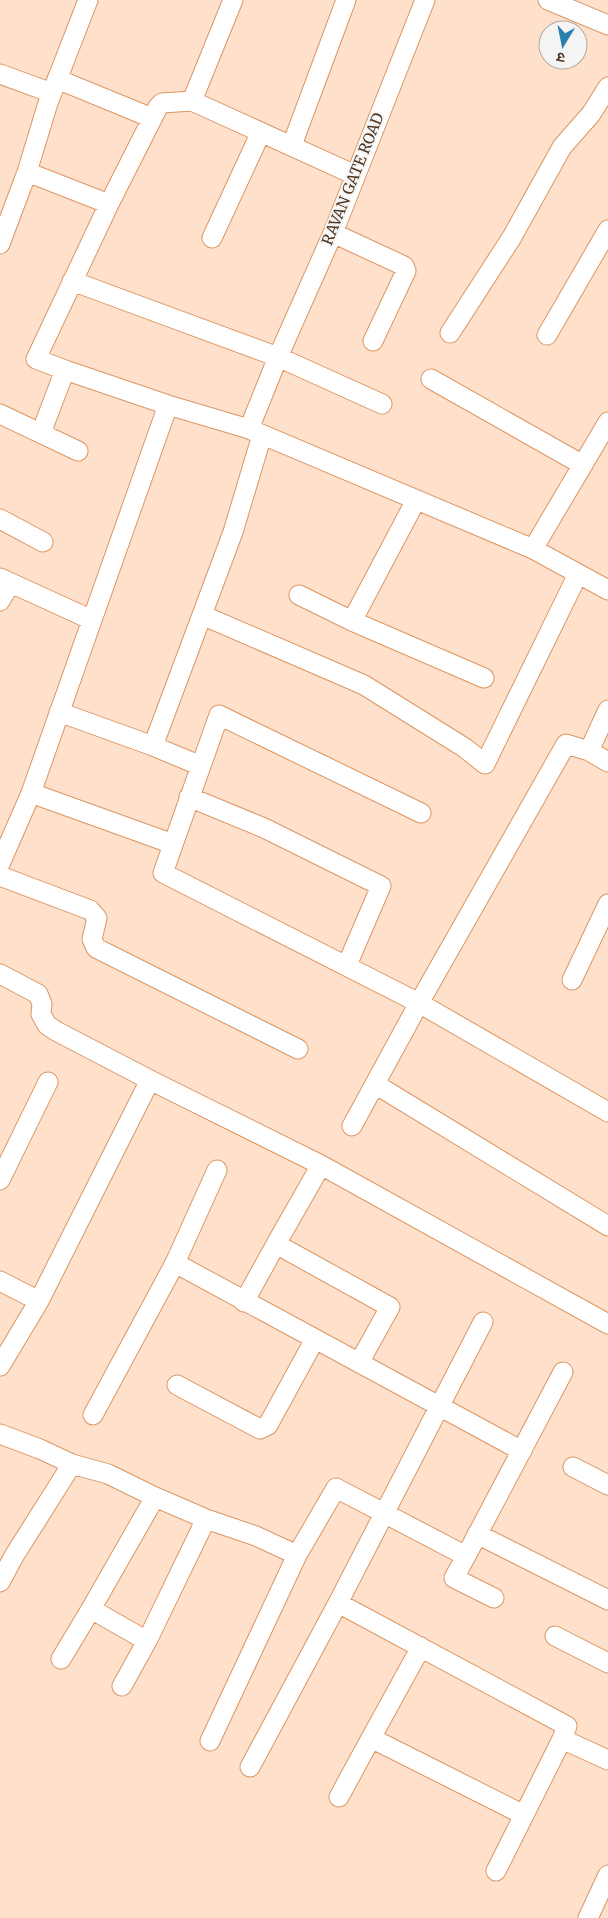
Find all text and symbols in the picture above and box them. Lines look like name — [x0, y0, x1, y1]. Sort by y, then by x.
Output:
north arrow — [538, 20, 588, 70]
text: उ — [554, 48, 566, 67]
street label: RAVAN GATE ROAD — [317, 110, 388, 248]

